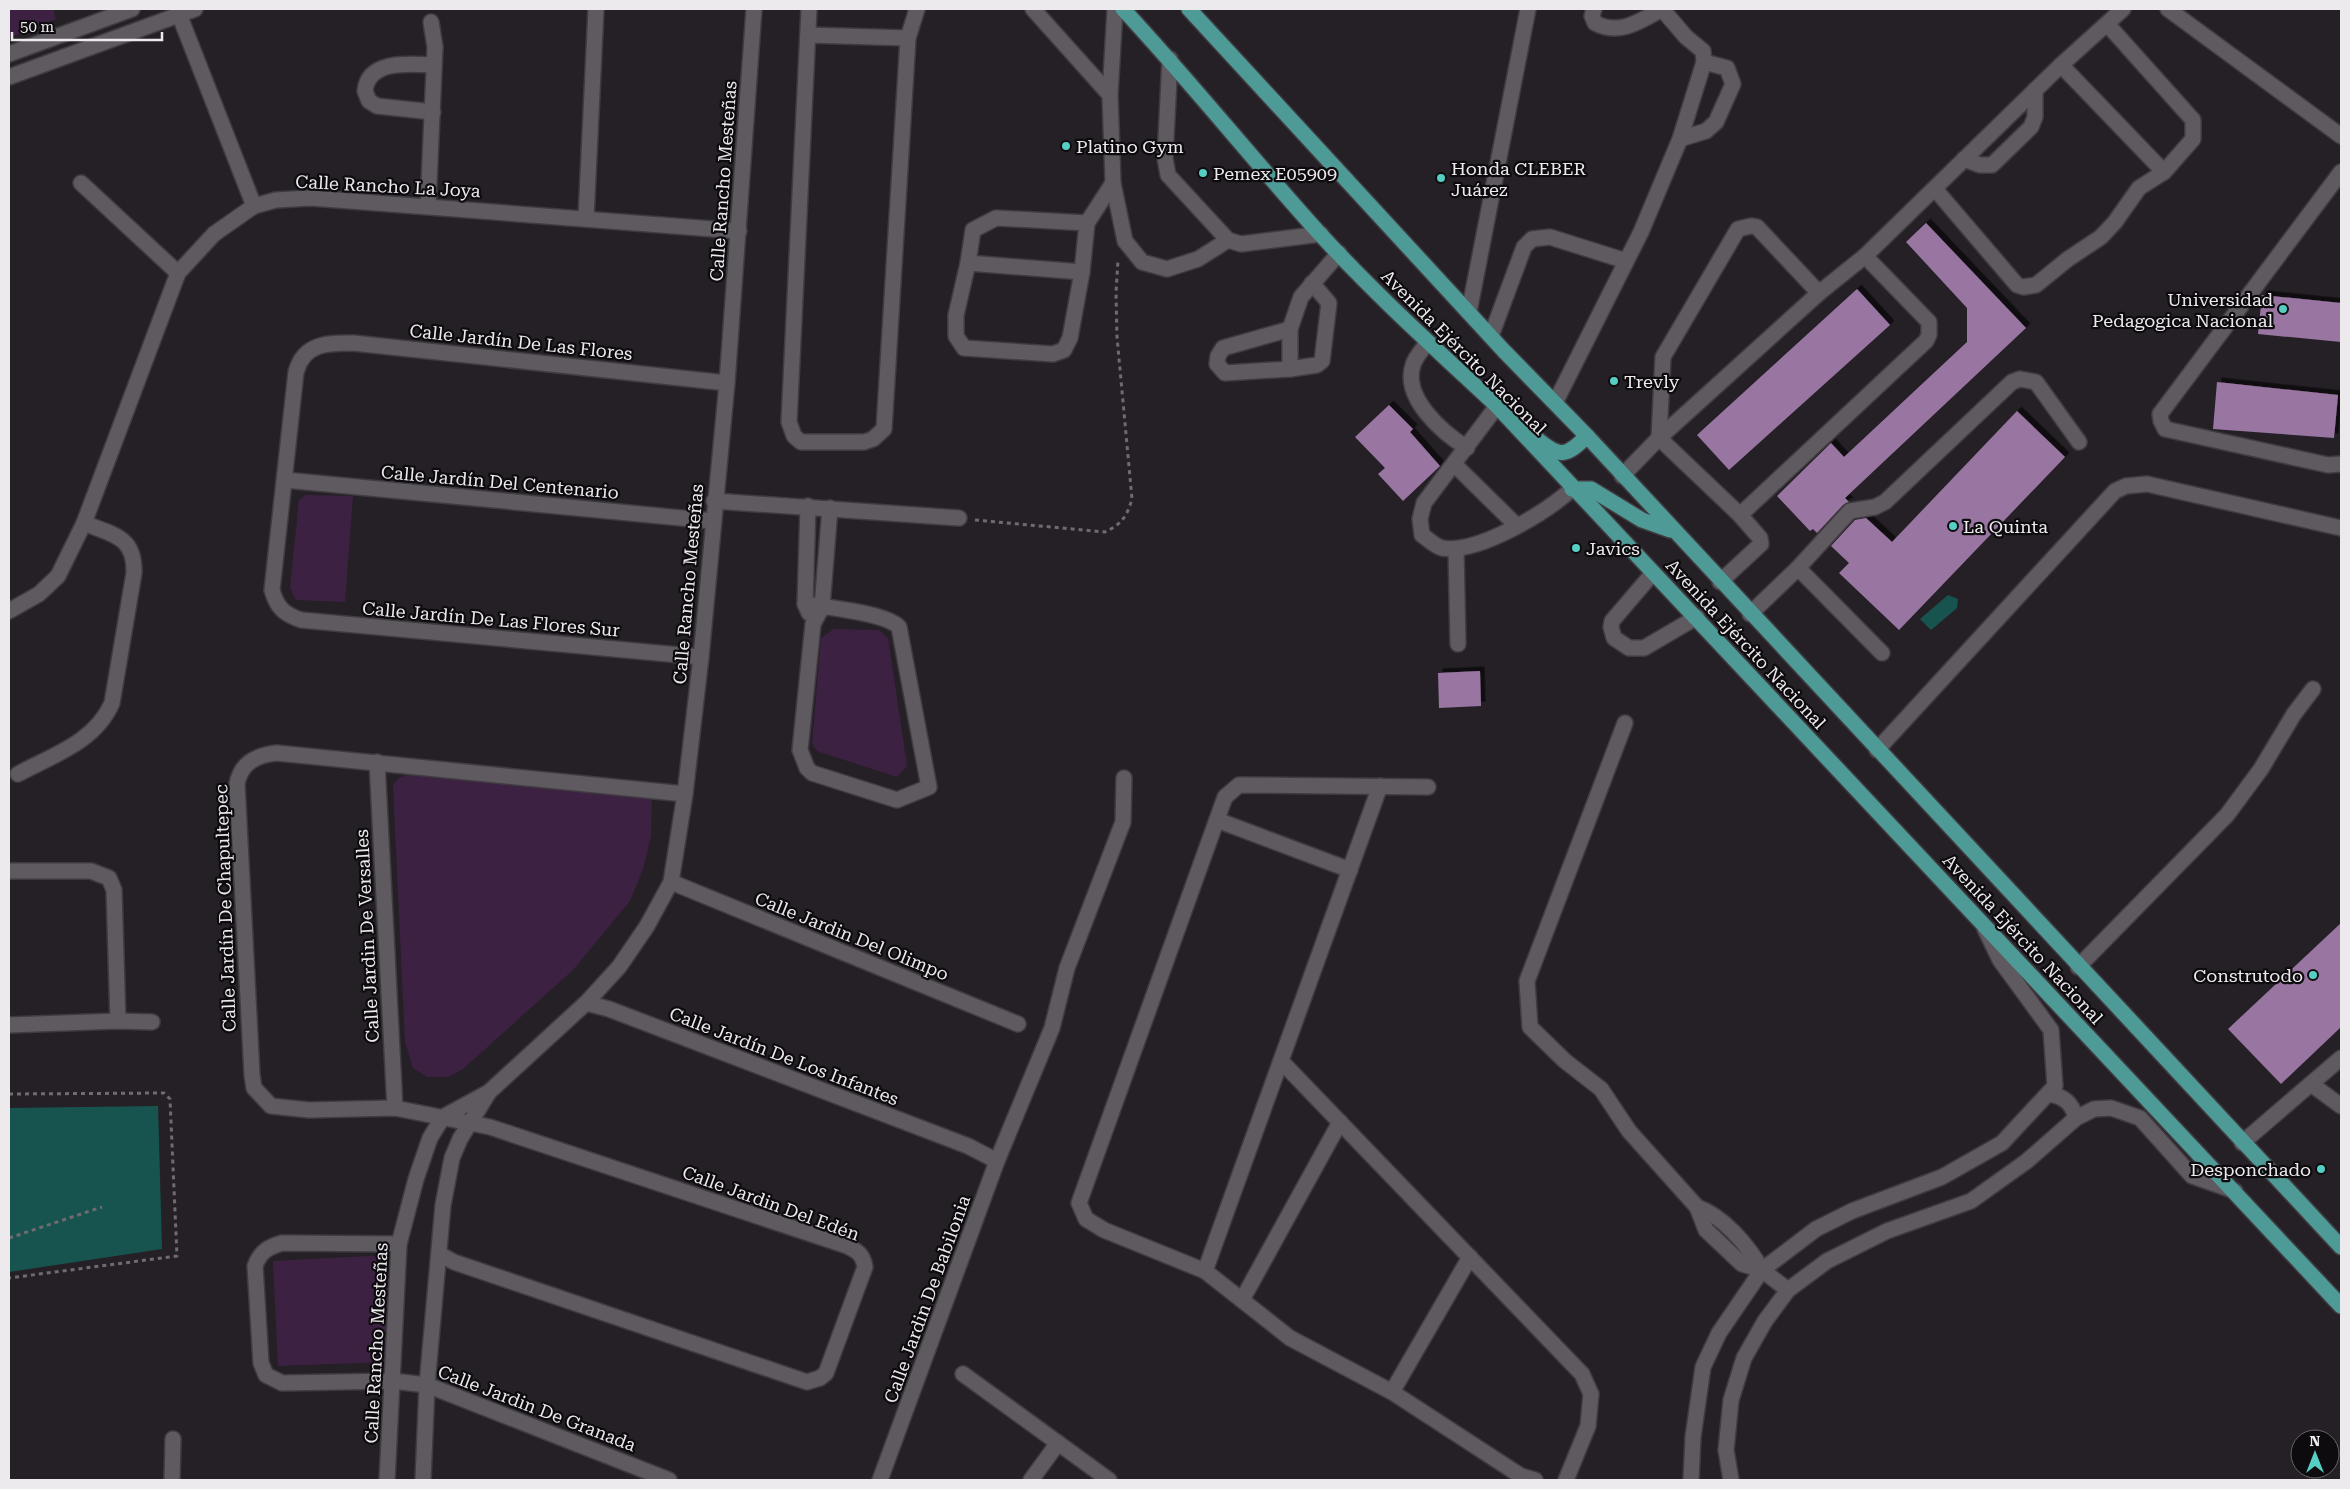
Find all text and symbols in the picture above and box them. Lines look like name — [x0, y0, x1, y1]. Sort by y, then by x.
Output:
scale bar — [12, 10, 162, 42]
text: 50 m — [20, 18, 55, 36]
street label: Calle Rancho Mesteñas — [706, 80, 740, 282]
place label: Platino Gym — [1076, 136, 1184, 157]
marker: Platino Gym — [1060, 140, 1072, 152]
place label: Honda CLEBER Juárez — [1451, 158, 1586, 200]
place label: Pemex E05909 — [1213, 163, 1337, 184]
marker: Pemex E05909 — [1197, 167, 1209, 179]
street label: Calle Rancho La Joya — [295, 171, 481, 201]
marker: Honda CLEBER Juárez — [1435, 172, 1447, 184]
street label: Avenida Ejército Nacional — [1377, 265, 1551, 439]
place label: Universidad Pedagogica Nacional — [2092, 289, 2273, 331]
marker: Universidad Pedagogica Nacional — [2277, 303, 2289, 315]
street label: Calle Jardín De Las Flores — [408, 320, 634, 364]
place label: Trevly — [1624, 371, 1680, 392]
marker: Trevly — [1608, 375, 1620, 387]
street label: Calle Jardín Del Centenario — [380, 461, 620, 503]
street label: Calle Rancho Mesteñas — [669, 483, 707, 685]
place label: La Quinta — [1963, 516, 2048, 537]
marker: La Quinta — [1947, 520, 1959, 532]
place label: Javics — [1586, 538, 1640, 559]
marker: Javics — [1570, 542, 1582, 554]
street label: Avenida Ejército Nacional — [1662, 555, 1831, 734]
street label: Calle Jardín De Las Flores Sur — [361, 597, 621, 641]
street label: Calle Jardín De Chapultepec — [210, 784, 240, 1032]
street label: Calle Jardin De Versalles — [351, 829, 383, 1043]
street label: Avenida Ejército Nacional — [1939, 850, 2108, 1029]
street label: Calle Jardin Del Olimpo — [752, 887, 952, 985]
place label: Construtodo — [2193, 965, 2303, 986]
marker: Construtodo — [2307, 969, 2319, 981]
street label: Calle Jardín De Los Infantes — [667, 1003, 901, 1109]
place label: Desponchado — [2190, 1159, 2311, 1180]
street label: Calle Jardin Del Edén — [680, 1161, 863, 1245]
marker: Desponchado — [2315, 1163, 2327, 1175]
street label: Calle Jardin De Babilonia — [880, 1192, 974, 1406]
street label: Calle Rancho Mesteñas — [360, 1242, 392, 1444]
street label: Calle Jardin De Granada — [435, 1361, 639, 1456]
north arrow — [2290, 1429, 2340, 1479]
text: N — [2310, 1433, 2321, 1449]

